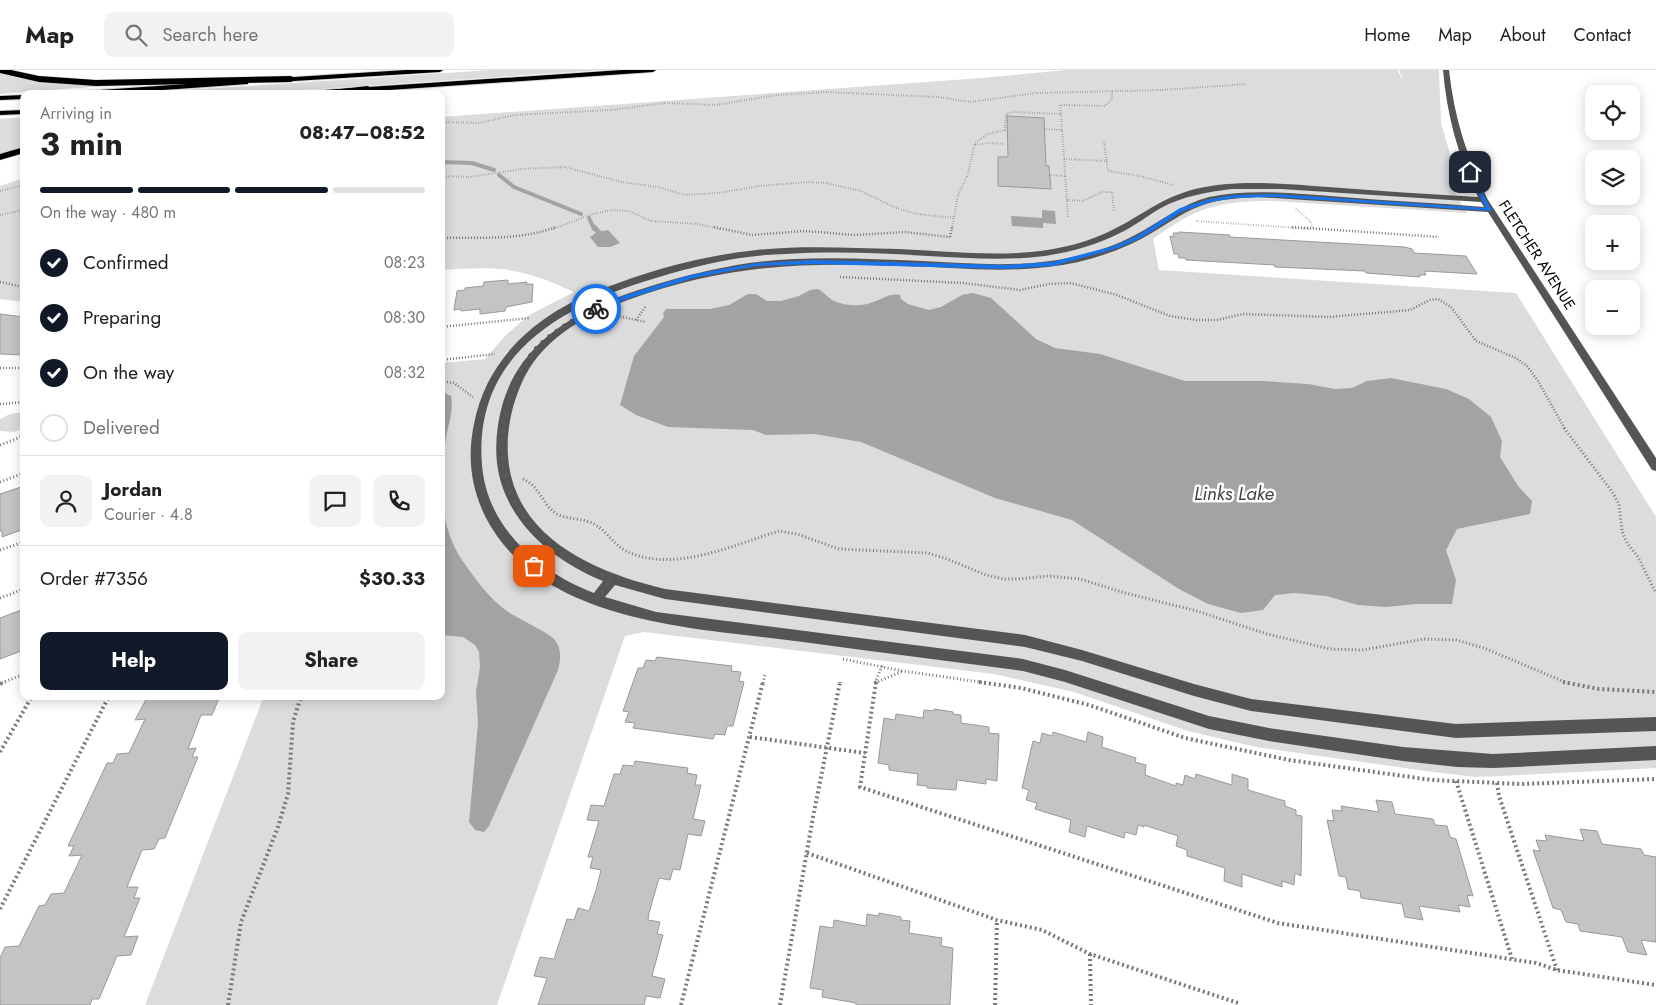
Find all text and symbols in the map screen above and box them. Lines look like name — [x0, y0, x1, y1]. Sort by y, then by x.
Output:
search box — [104, 12, 454, 57]
text: Map — [25, 17, 74, 52]
icon: search — [122, 21, 150, 49]
text: Search here — [162, 21, 258, 48]
text: Home — [1364, 22, 1410, 48]
text: Map — [1438, 22, 1472, 48]
text: About — [1500, 22, 1545, 48]
text: Contact — [1573, 22, 1631, 48]
map controls — [1585, 85, 1640, 335]
button: locate — [1585, 85, 1640, 140]
text: Arriving in — [40, 102, 112, 125]
text: 08:47–08:52 — [299, 119, 425, 146]
text: 3 min — [40, 121, 123, 167]
button: layers — [1585, 150, 1640, 205]
pin — [1449, 151, 1491, 193]
icon: home — [1456, 158, 1484, 186]
street label: FLETCHER AVENUE — [1493, 196, 1581, 314]
text: On the way · 480 m — [40, 201, 176, 224]
button: + — [1585, 215, 1640, 270]
icon: check — [40, 249, 68, 277]
text: Confirmed — [83, 249, 169, 276]
text: 08:23 — [384, 251, 425, 274]
button: − — [1585, 280, 1640, 335]
courier — [571, 284, 621, 334]
icon: bike — [582, 295, 610, 323]
icon: check — [40, 304, 68, 332]
text: Preparing — [83, 304, 161, 331]
text: 08:30 — [384, 306, 425, 329]
icon: check — [40, 359, 68, 387]
text: On the way — [83, 359, 174, 386]
text: 08:32 — [384, 361, 425, 384]
text: Delivered — [83, 414, 160, 441]
button: person — [40, 475, 92, 527]
button: chat — [309, 475, 361, 527]
button: phone — [373, 475, 425, 527]
text: Jordan — [104, 476, 162, 503]
water label: Links Lake — [1194, 480, 1275, 507]
text: Courier · 4.8 — [104, 503, 193, 526]
pin — [513, 545, 555, 587]
icon: bag — [520, 552, 548, 580]
text: Order #7356 — [40, 565, 148, 592]
text: $30.33 — [359, 565, 425, 592]
button: Help — [40, 632, 228, 690]
button: Share — [238, 632, 425, 690]

